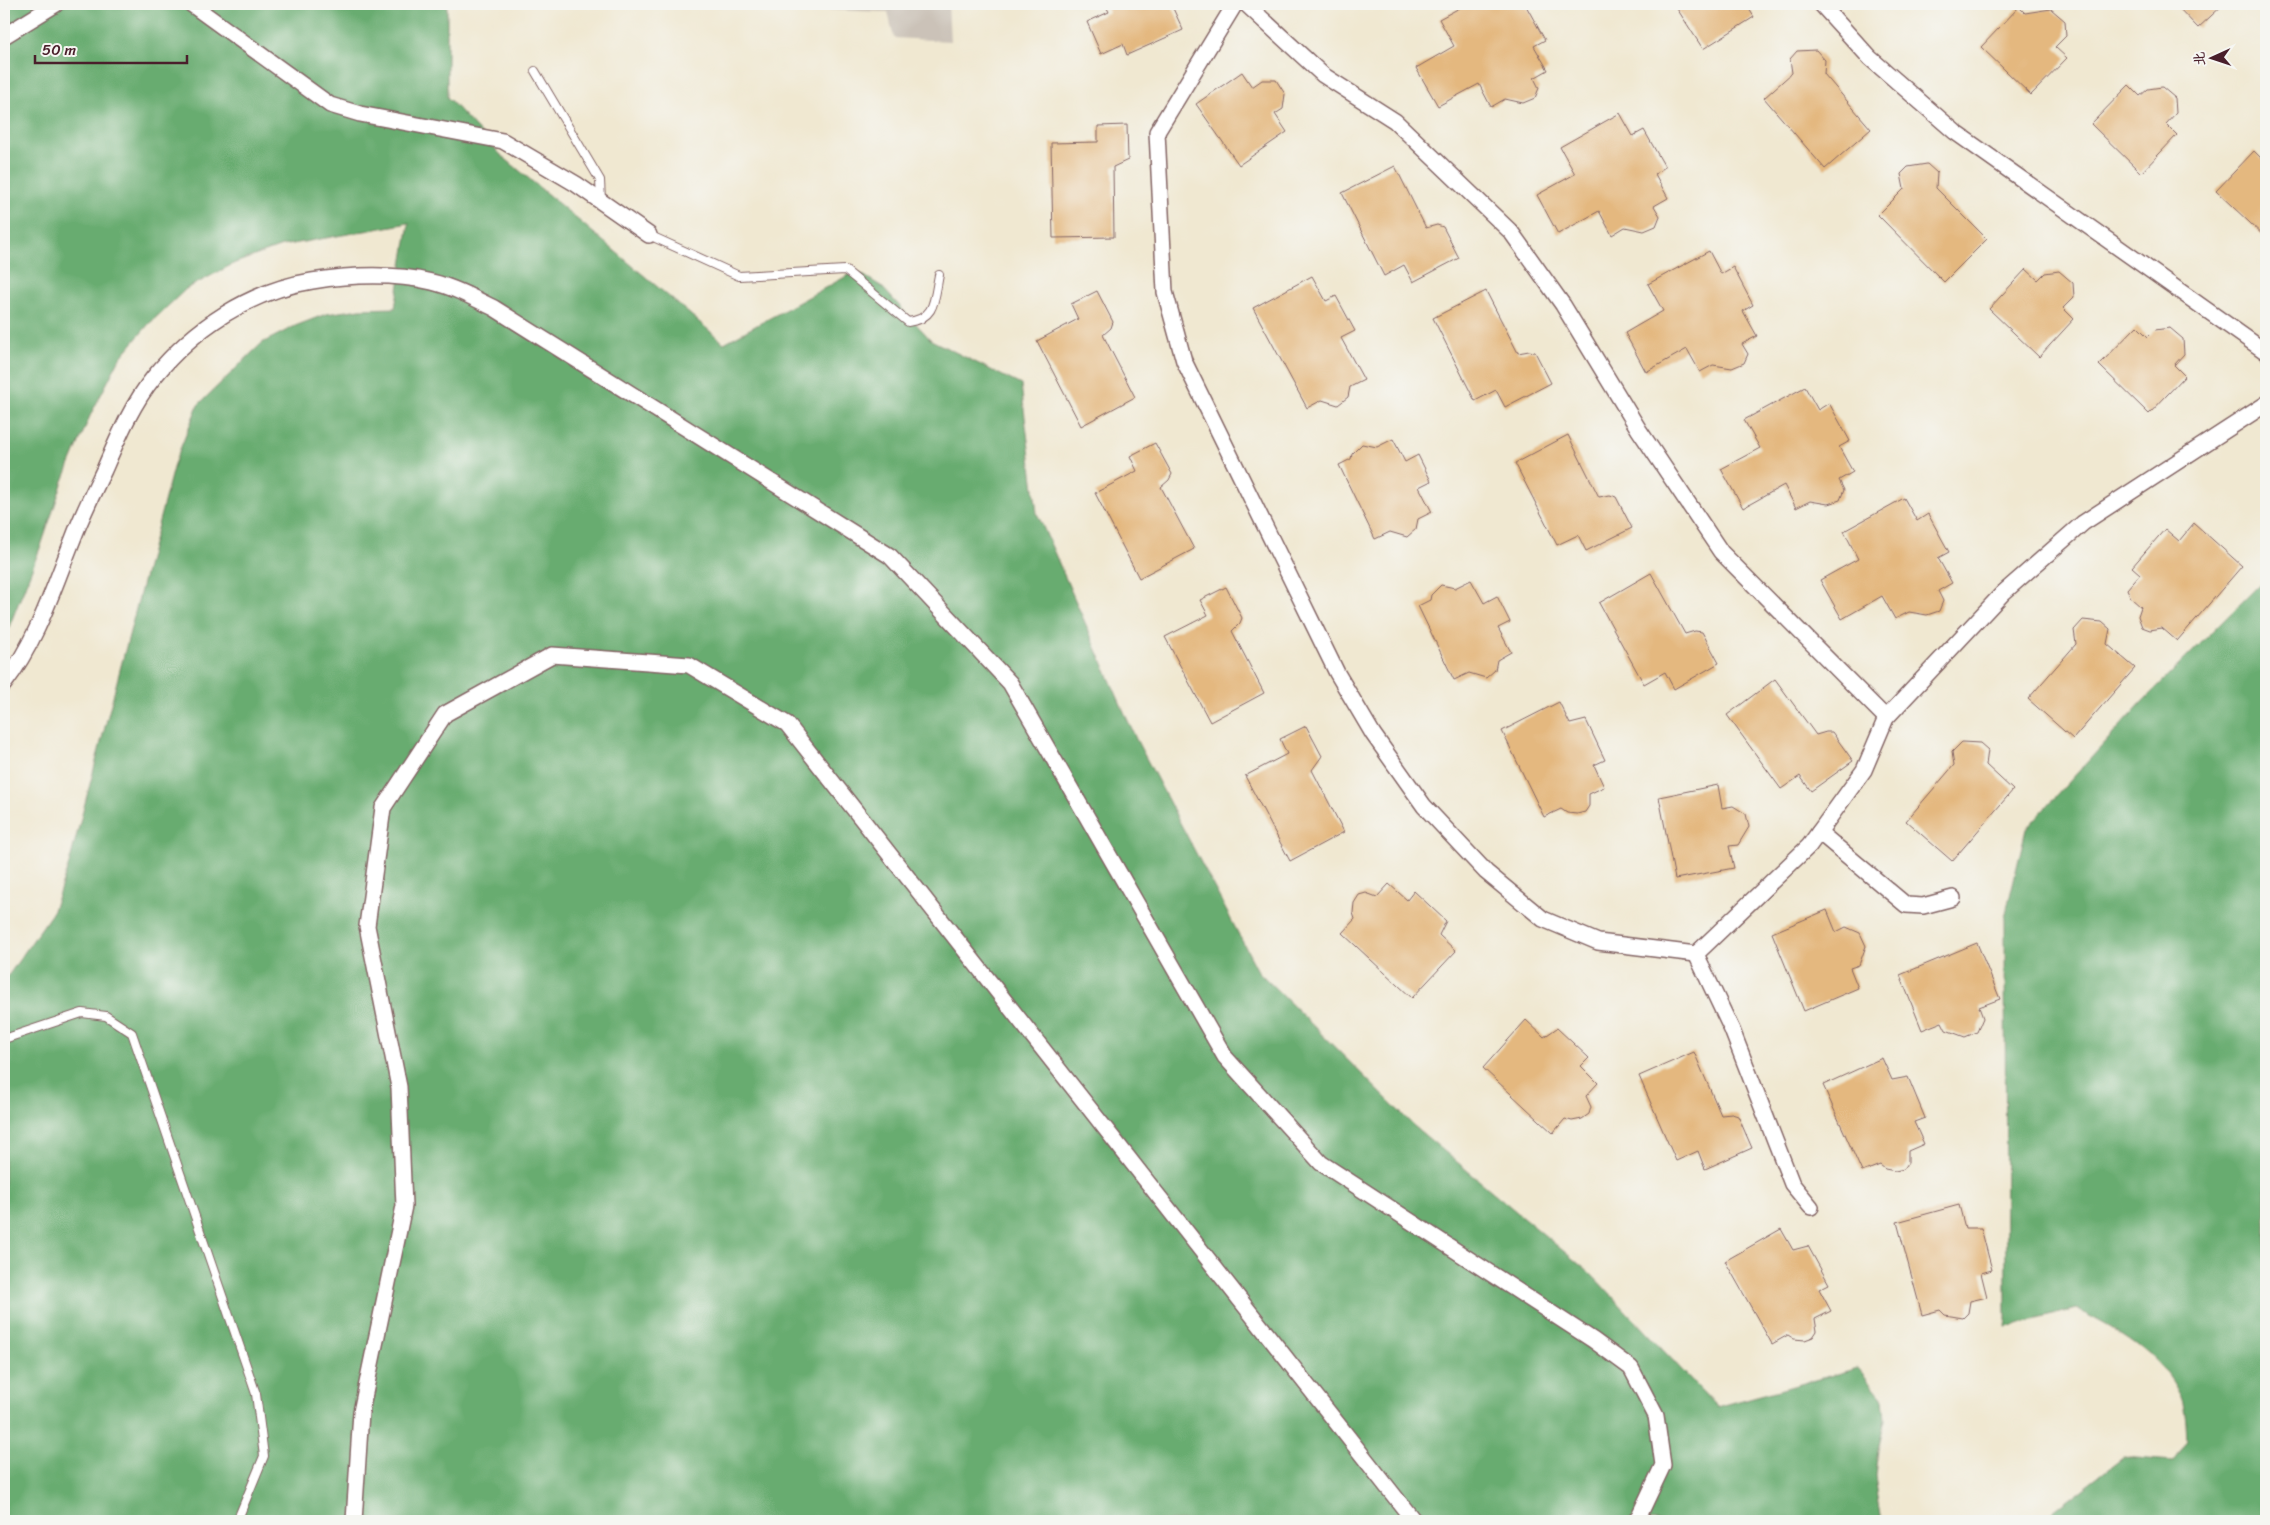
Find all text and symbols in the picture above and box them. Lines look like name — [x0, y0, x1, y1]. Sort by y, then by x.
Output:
scale bar — [35, 32, 188, 64]
north arrow — [2188, 32, 2238, 82]
text: 50 m — [42, 37, 77, 63]
text: 北 — [2187, 51, 2212, 66]

